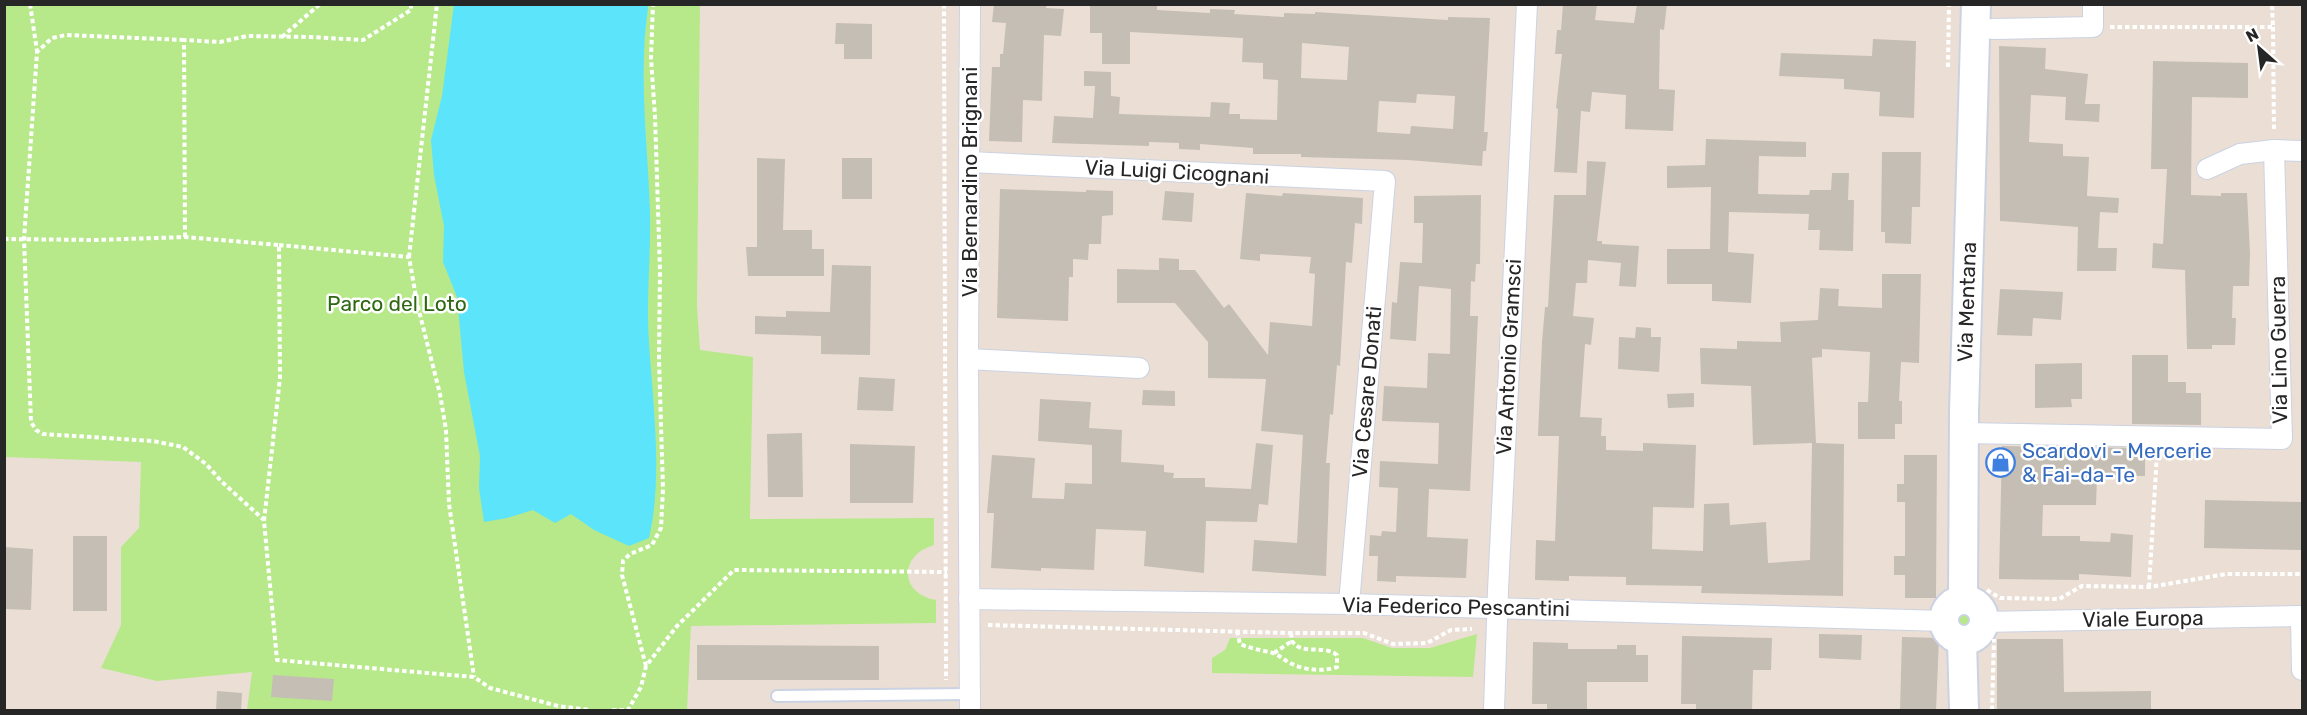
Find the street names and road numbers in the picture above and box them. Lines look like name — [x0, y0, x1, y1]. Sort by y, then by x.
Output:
street label: Via Bernardino Brignani — [957, 67, 982, 297]
street label: Via Luigi Cicognani — [1084, 154, 1270, 189]
street label: Via Mentana — [1952, 241, 1981, 363]
street label: Via Antonio Gramsci — [1491, 258, 1526, 456]
street label: Via Lino Guerra — [2265, 276, 2292, 424]
street label: Via Cesare Donati — [1347, 305, 1386, 479]
street label: Via Federico Pescantini — [1342, 592, 1570, 621]
street label: Viale Europa — [2082, 605, 2204, 632]

